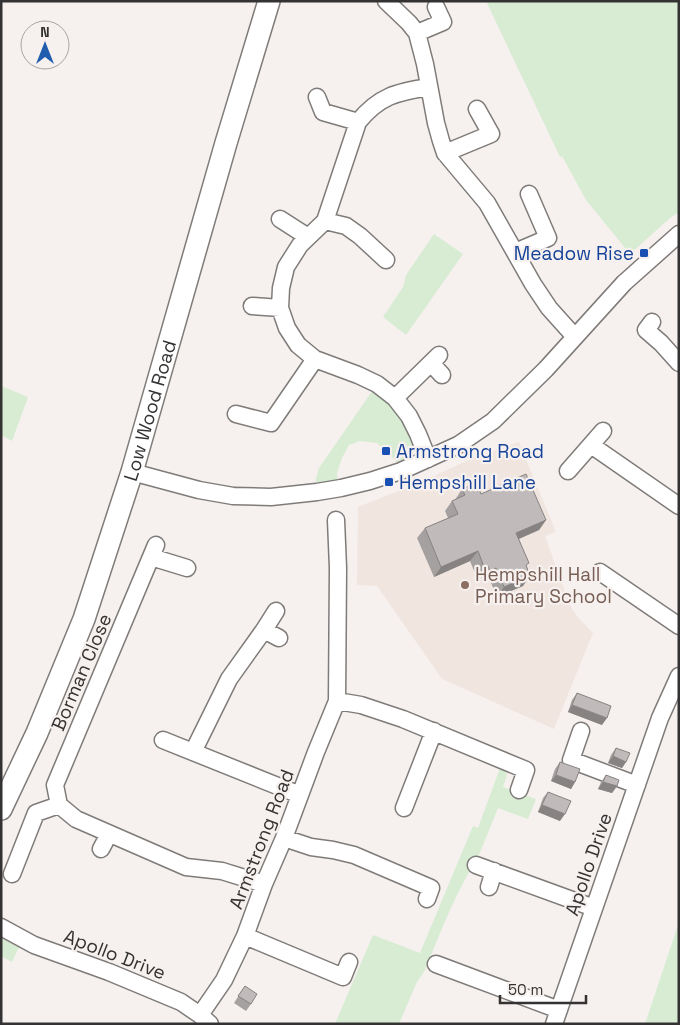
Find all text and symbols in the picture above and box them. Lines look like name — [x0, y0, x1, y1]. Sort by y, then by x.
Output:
north arrow — [20, 20, 70, 70]
text: N — [40, 23, 50, 41]
place label: Meadow Rise — [514, 241, 634, 266]
marker: Meadow Rise — [638, 247, 650, 259]
street label: Low Wood Road — [118, 337, 182, 484]
place label: Armstrong Road — [396, 439, 544, 464]
marker: Armstrong Road — [380, 445, 392, 457]
place label: Hempshill Lane — [399, 470, 536, 495]
marker: Hempshill Lane — [383, 476, 395, 488]
place label: Hempshill Hall Primary School — [475, 562, 612, 609]
marker: Hempshill Hall Primary School — [459, 579, 471, 591]
street label: Borman Close — [46, 610, 117, 735]
street label: Armstrong Road — [223, 766, 300, 913]
street label: Apollo Drive — [559, 809, 618, 919]
street label: Apollo Drive — [60, 924, 169, 985]
scale bar — [500, 972, 586, 1004]
text: 50 m — [508, 980, 543, 999]

